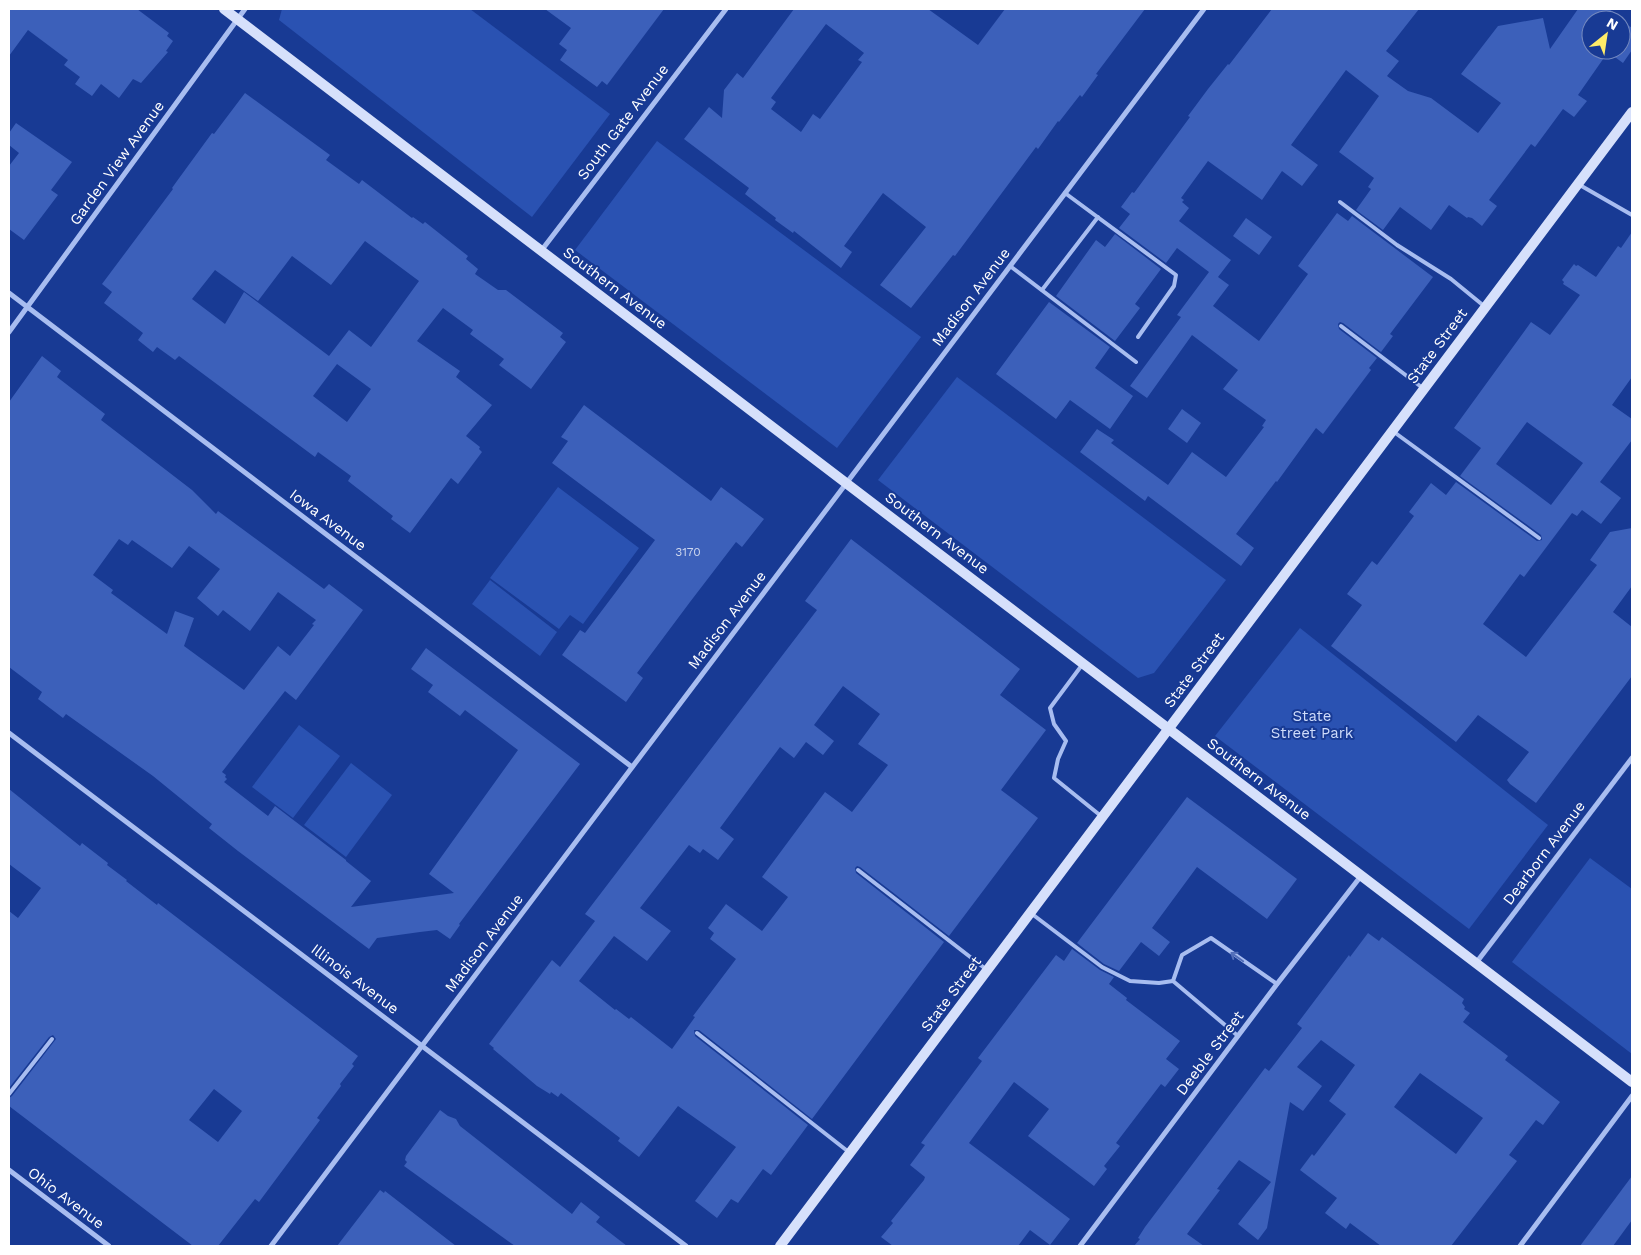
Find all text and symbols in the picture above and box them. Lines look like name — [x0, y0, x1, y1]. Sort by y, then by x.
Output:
north arrow — [1581, 10, 1631, 60]
text: N — [1604, 14, 1621, 33]
street label: South Gate Avenue — [574, 61, 672, 183]
street label: Garden View Avenue — [66, 97, 168, 229]
street label: Southern Avenue — [560, 243, 670, 333]
street label: Madison Avenue — [928, 244, 1014, 350]
street label: State Street — [1403, 304, 1471, 387]
street label: Iowa Avenue — [286, 485, 370, 555]
street label: Southern Avenue — [882, 488, 992, 578]
house number: 3170 — [675, 545, 701, 559]
street label: Madison Avenue — [684, 567, 770, 673]
street label: State Street — [1160, 628, 1228, 711]
park label: State Street Park — [1271, 707, 1354, 742]
street label: Southern Avenue — [1204, 734, 1314, 824]
street label: Dearborn Avenue — [1499, 797, 1589, 909]
street label: Madison Avenue — [441, 890, 527, 996]
street label: Illinois Avenue — [308, 940, 402, 1018]
street label: State Street — [917, 952, 985, 1035]
one-way arrow — [1230, 952, 1244, 962]
street label: Deeble Street — [1172, 1007, 1248, 1099]
street label: Ohio Avenue — [24, 1163, 108, 1233]

